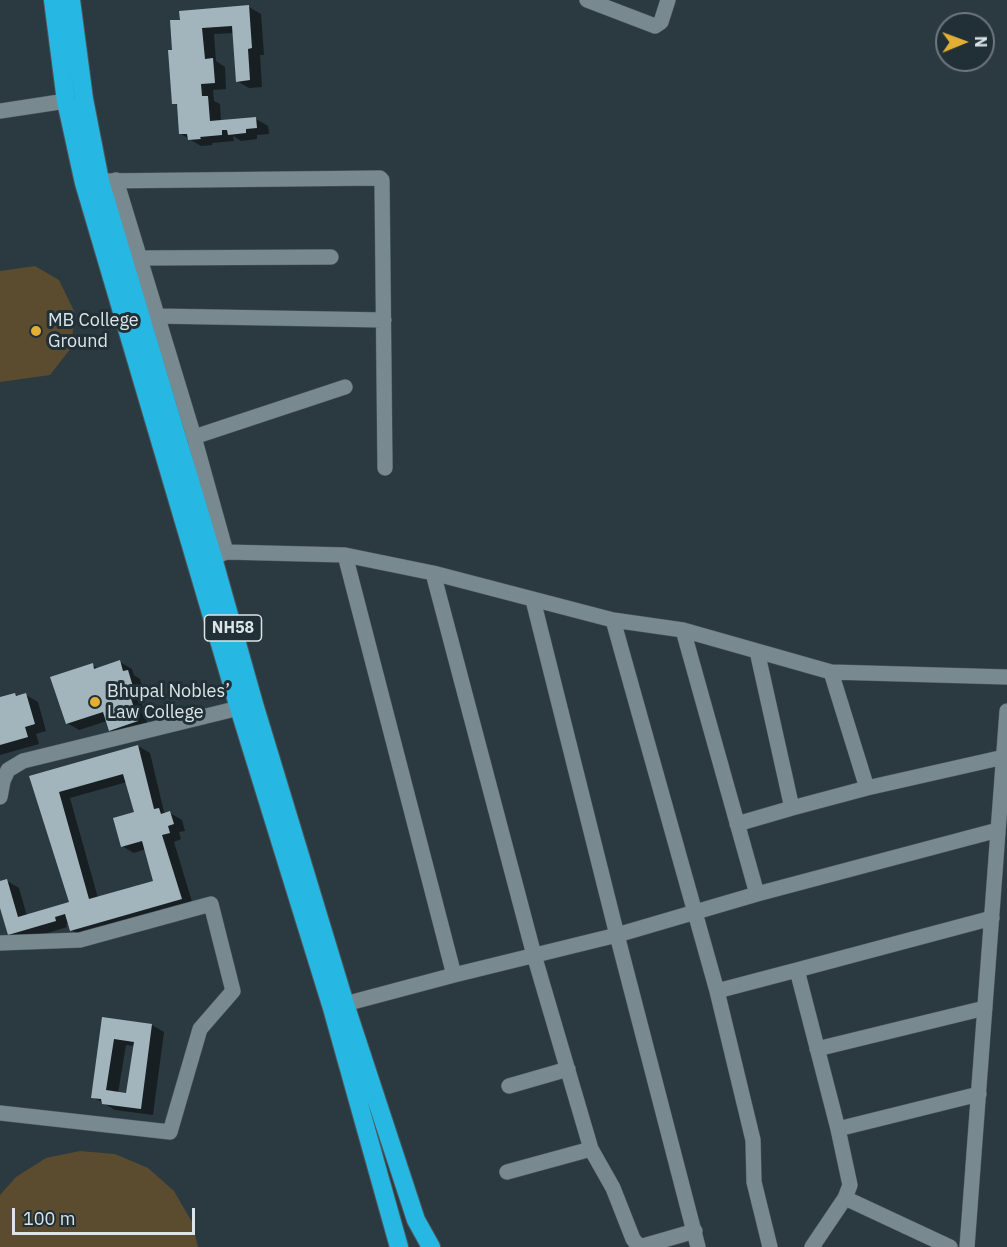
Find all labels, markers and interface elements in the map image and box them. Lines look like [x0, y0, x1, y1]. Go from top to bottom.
north arrow [935, 12, 995, 72]
text: N [971, 36, 991, 48]
place label: MB College Ground [48, 310, 139, 352]
marker: MB College Ground [29, 324, 43, 338]
road number: NH58 [204, 615, 262, 641]
place label: Bhupal Nobles’ Law College [107, 681, 230, 724]
marker: Bhupal Nobles’ Law College [88, 695, 102, 709]
scale bar [15, 1196, 198, 1234]
text: 100 m [23, 1207, 75, 1230]

